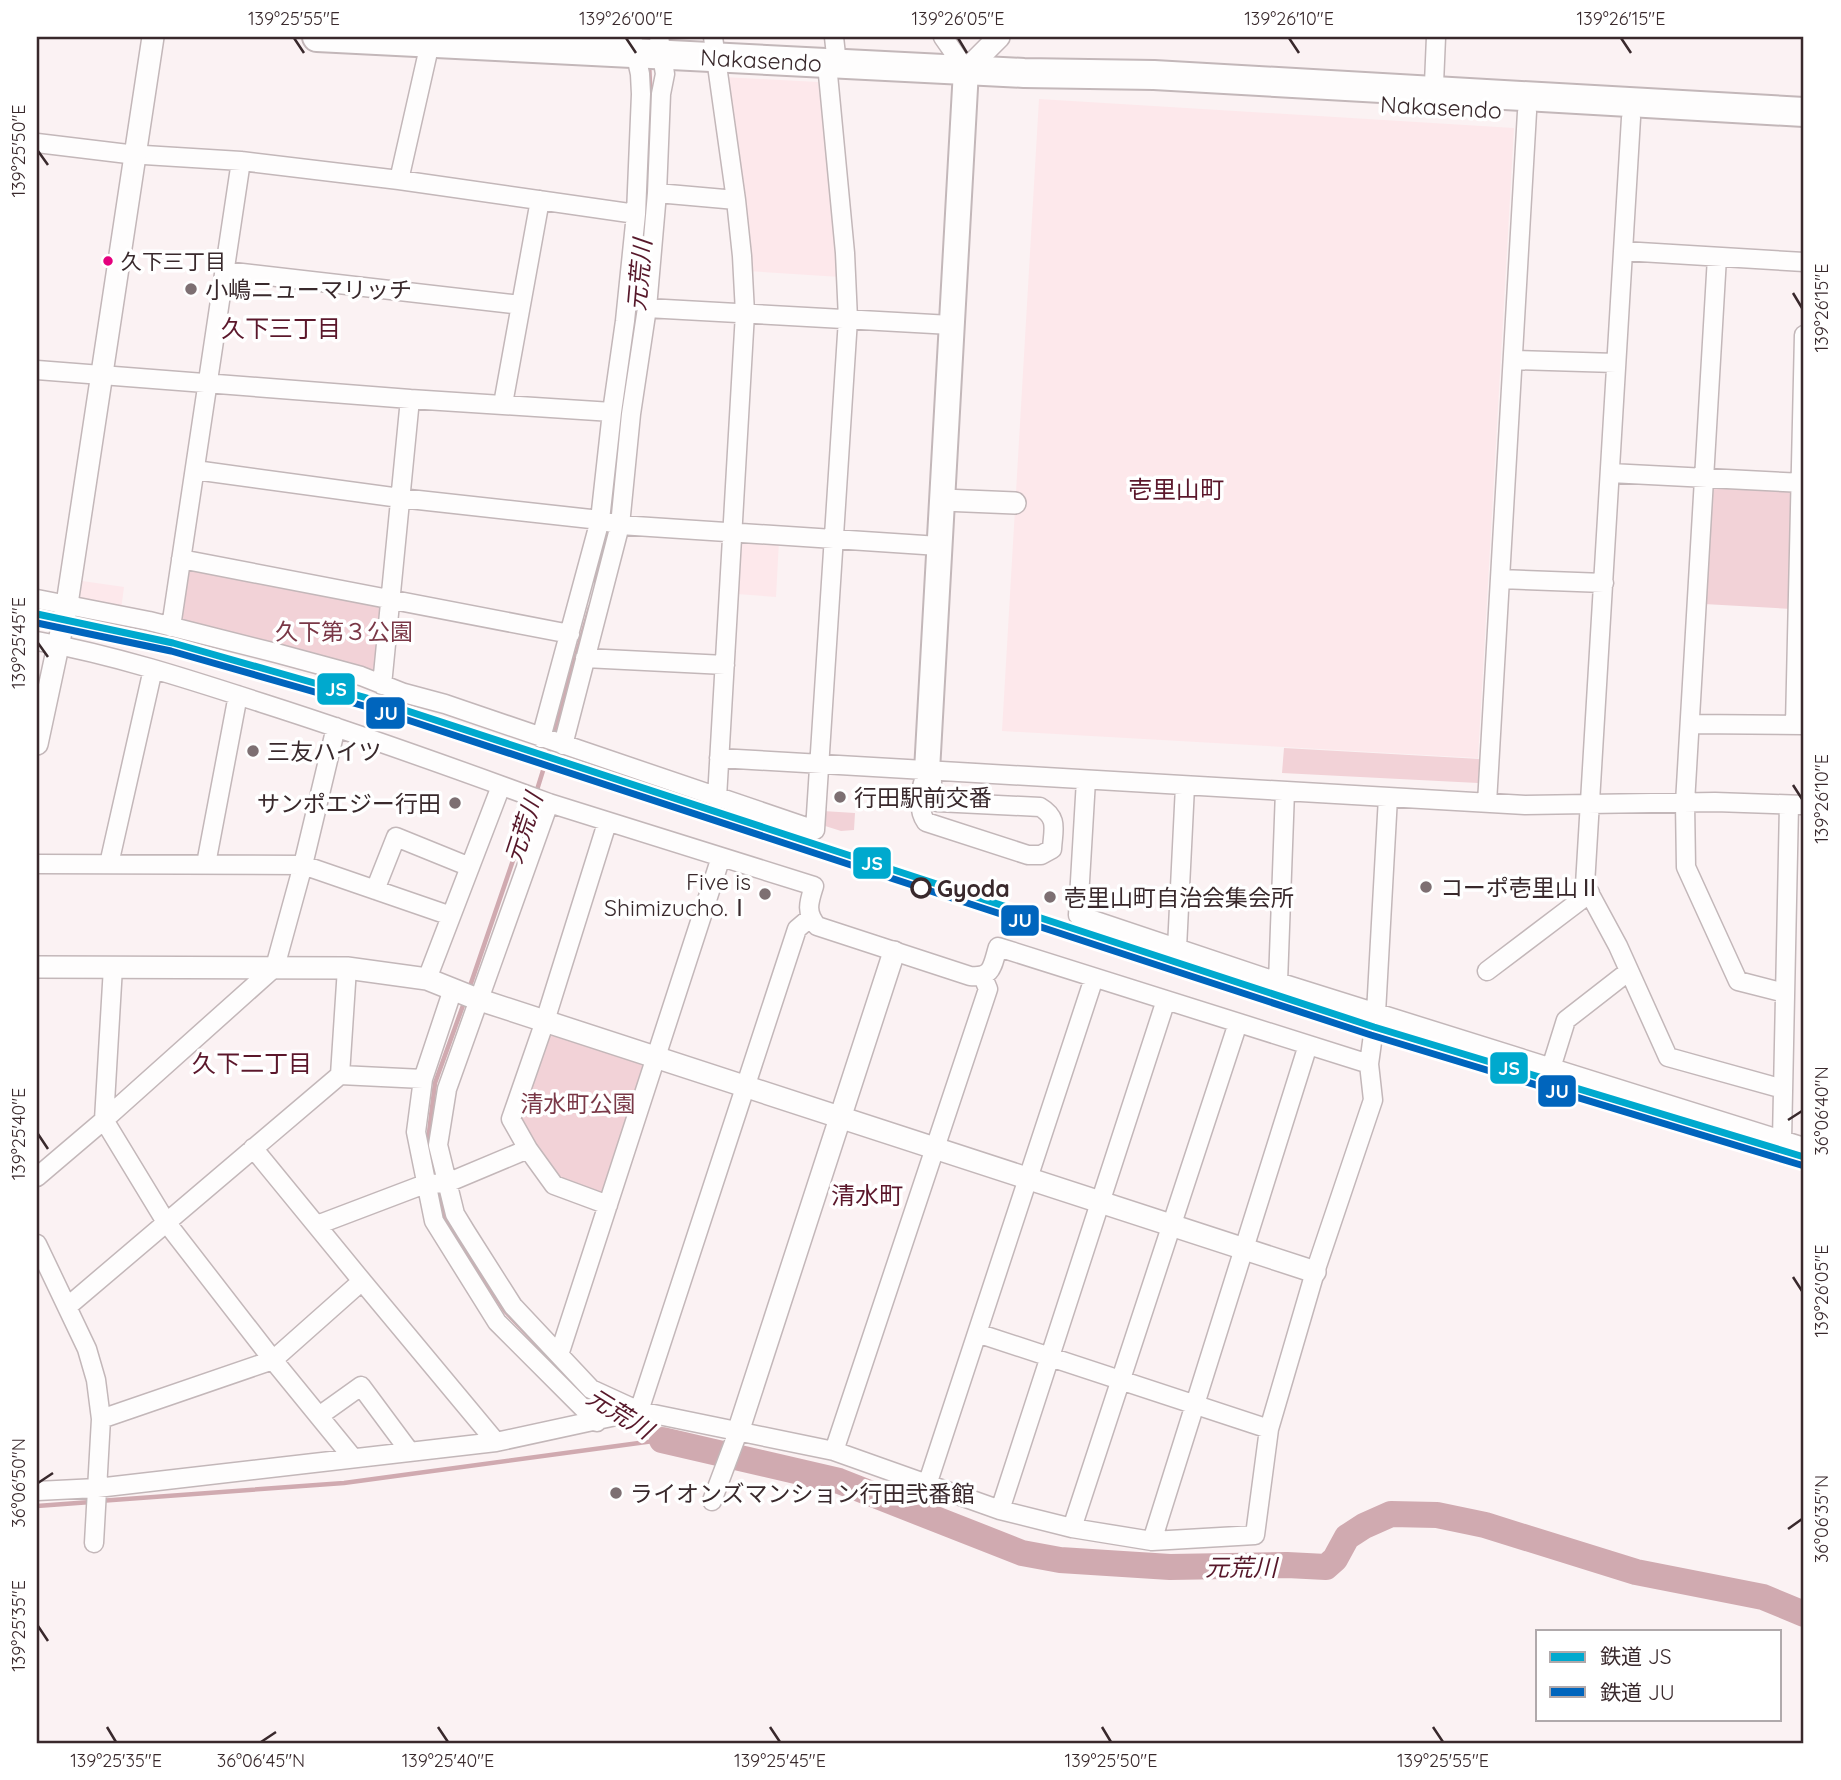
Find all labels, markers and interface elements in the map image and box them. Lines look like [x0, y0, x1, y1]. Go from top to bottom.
text: 139°25'55"E [248, 7, 340, 30]
text: 139°26'00"E [579, 7, 673, 30]
text: 139°26'05"E [912, 7, 1004, 30]
text: 139°26'10"E [1244, 7, 1334, 30]
text: 139°26'15"E [1577, 7, 1665, 30]
street label: Nakasendo [699, 42, 823, 78]
street label: Nakasendo [1379, 89, 1503, 125]
text: 139°25'50"E [7, 104, 30, 198]
water label: 元荒川 [621, 235, 657, 312]
place label: 久下三丁目 [121, 248, 226, 274]
marker: 久下三丁目 [101, 254, 115, 268]
text: 139°26'15"E [1810, 264, 1833, 352]
place label: 小嶋ニューマリッチ [205, 275, 412, 304]
marker: 小嶋ニューマリッチ [183, 281, 199, 297]
district label: 久下三丁目 [221, 313, 341, 343]
district label: 壱里山町 [1128, 474, 1224, 504]
text: 139°25'45"E [7, 597, 30, 689]
park label: 久下第３公園 [275, 617, 413, 646]
line badge: JS [316, 672, 356, 706]
text: JS [325, 677, 347, 701]
line badge: JU [365, 696, 406, 730]
text: JU [374, 701, 398, 725]
place label: 三友ハイツ [267, 737, 382, 766]
marker: 三友ハイツ [245, 743, 261, 759]
text: 139°26'10"E [1810, 754, 1833, 844]
place label: 行田駅前交番 [854, 783, 992, 812]
water label: 元荒川 [498, 786, 549, 867]
place label: サンポエジー行田 [257, 789, 441, 818]
marker: 行田駅前交番 [832, 789, 848, 805]
marker: サンポエジー行田 [447, 795, 463, 811]
line badge: JS [852, 846, 892, 880]
text: JS [861, 851, 883, 875]
place label: Five is Shimizucho.Ⅰ [604, 867, 751, 922]
place label: コーポ壱里山Ⅱ [1440, 873, 1601, 902]
place label: Gyoda [937, 874, 1010, 903]
marker: Gyoda [911, 878, 931, 898]
marker: コーポ壱里山Ⅱ [1418, 879, 1434, 895]
place label: 壱里山町自治会集会所 [1064, 883, 1294, 912]
marker: Five is Shimizucho.Ⅰ [757, 886, 773, 902]
marker: 壱里山町自治会集会所 [1042, 889, 1058, 905]
line badge: JU [1000, 904, 1040, 937]
text: JU [1008, 908, 1032, 932]
district label: 久下二丁目 [192, 1048, 312, 1078]
line badge: JS [1489, 1051, 1529, 1085]
text: JS [1498, 1056, 1520, 1080]
text: 36°06'40"N [1810, 1066, 1833, 1156]
line badge: JU [1537, 1074, 1577, 1108]
text: JU [1545, 1079, 1569, 1103]
text: 139°25'40"E [7, 1088, 30, 1180]
park label: 清水町公園 [521, 1089, 636, 1118]
district label: 清水町 [831, 1180, 903, 1210]
text: 139°26'05"E [1810, 1245, 1833, 1337]
water label: 元荒川 [582, 1381, 661, 1446]
text: 36°06'50"N [7, 1438, 30, 1528]
text: 36°06'35"N [1810, 1475, 1833, 1563]
place label: ライオンズマンション行田弐番館 [630, 1479, 975, 1508]
marker: ライオンズマンション行田弐番館 [608, 1485, 624, 1501]
water label: 元荒川 [1205, 1552, 1280, 1582]
text: 139°25'35"E [7, 1580, 30, 1672]
legend [1536, 1630, 1782, 1720]
text: 鉄道 JS [1600, 1643, 1672, 1669]
text: 鉄道 JU [1600, 1679, 1675, 1705]
text: 139°25'35"E [70, 1749, 162, 1772]
text: 36°06'45"N [217, 1749, 305, 1772]
text: 139°25'40"E [402, 1749, 494, 1772]
text: 139°25'45"E [734, 1749, 826, 1772]
text: 139°25'50"E [1064, 1749, 1158, 1772]
text: 139°25'55"E [1397, 1749, 1489, 1772]

